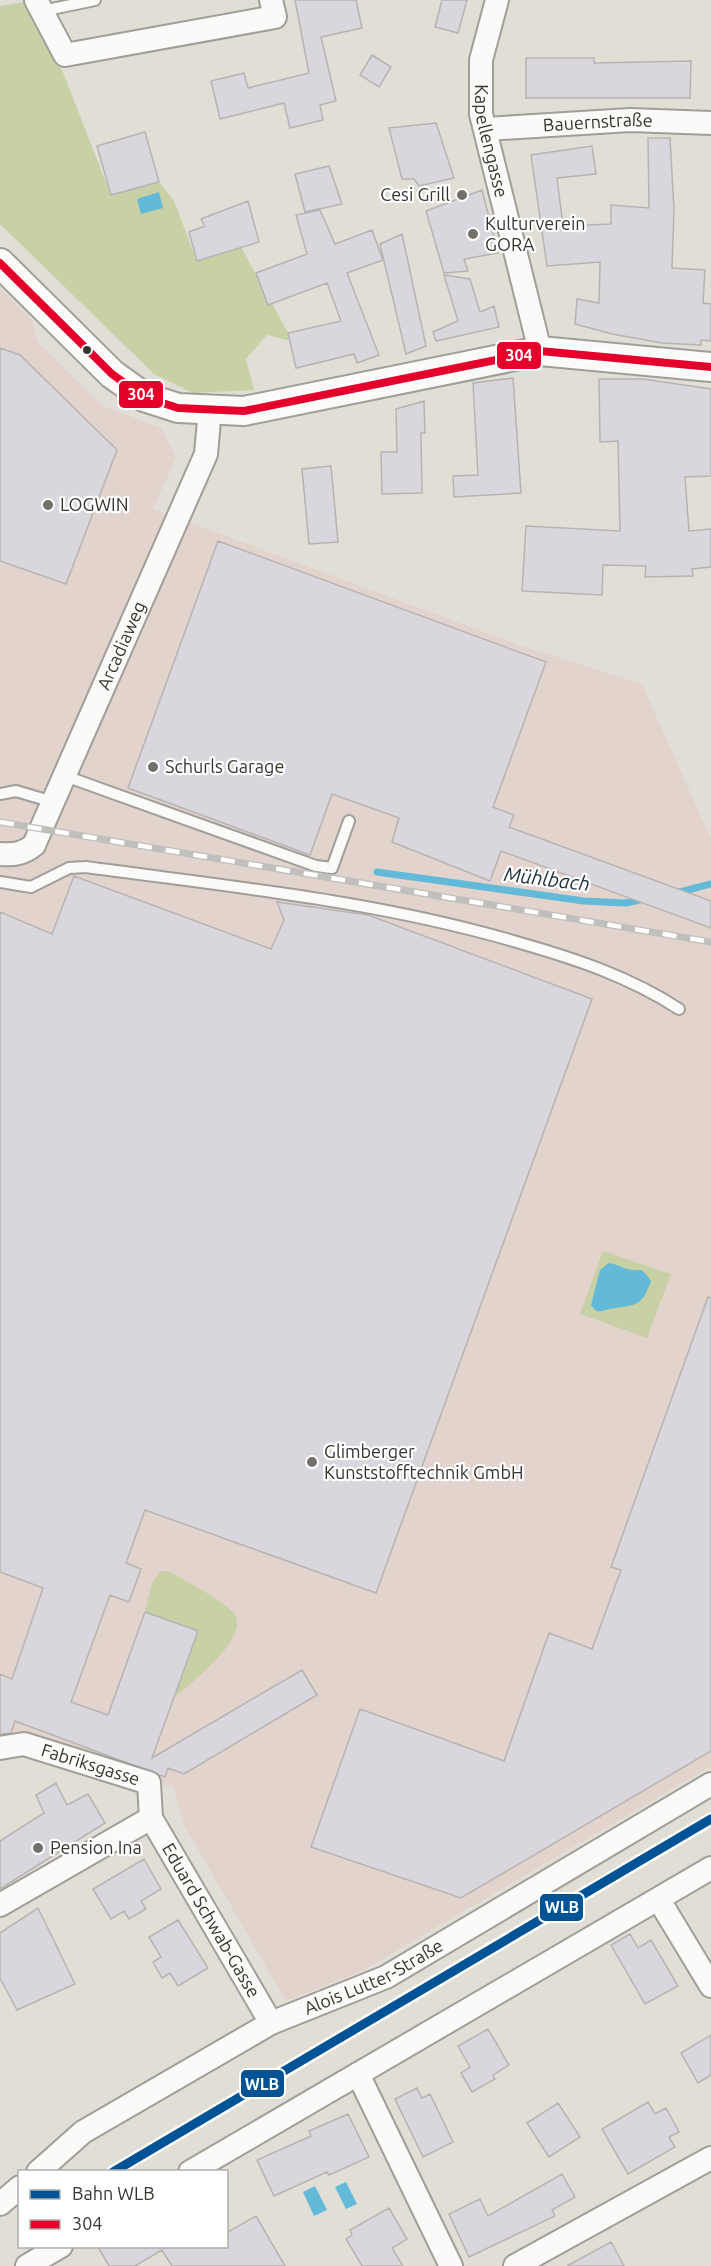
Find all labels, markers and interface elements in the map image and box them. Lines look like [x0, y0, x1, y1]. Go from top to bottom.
street label: Kapellengasse [472, 84, 512, 199]
street label: Bauernstraße [542, 109, 653, 134]
place label: Cesi Grill [380, 184, 450, 204]
marker: Cesi Grill [455, 188, 469, 202]
place label: Kulturverein GORA [485, 213, 586, 254]
marker: Kulturverein GORA [466, 227, 480, 241]
line badge: 304 [496, 341, 542, 370]
unlabelled marker [81, 344, 93, 356]
text: 304 [505, 346, 533, 364]
line badge: 304 [118, 380, 164, 409]
text: 304 [127, 385, 155, 403]
place label: LOGWIN [60, 494, 129, 514]
marker: LOGWIN [41, 498, 55, 512]
street label: Arcadiaweg [93, 598, 149, 693]
place label: Schurls Garage [165, 756, 284, 776]
marker: Schurls Garage [146, 760, 160, 774]
water label: Mühlbach [503, 862, 591, 895]
place label: Glimberger Kunststofftechnik GmbH [324, 1441, 523, 1482]
marker: Glimberger Kunststofftechnik GmbH [305, 1455, 319, 1469]
street label: Fabriksgasse [39, 1739, 142, 1789]
place label: Pension Ina [50, 1837, 142, 1857]
street label: Eduard Schwab-Gasse [159, 1839, 265, 2001]
marker: Pension Ina [31, 1841, 45, 1855]
line badge: WLB [539, 1893, 584, 1922]
text: WLB [545, 1898, 579, 1916]
street label: Alois Lutter-Straße [301, 1935, 446, 2018]
line badge: WLB [240, 2069, 285, 2098]
text: WLB [245, 2075, 279, 2093]
legend [18, 2170, 228, 2248]
text: Bahn WLB [72, 2183, 155, 2203]
text: 304 [72, 2213, 102, 2233]

